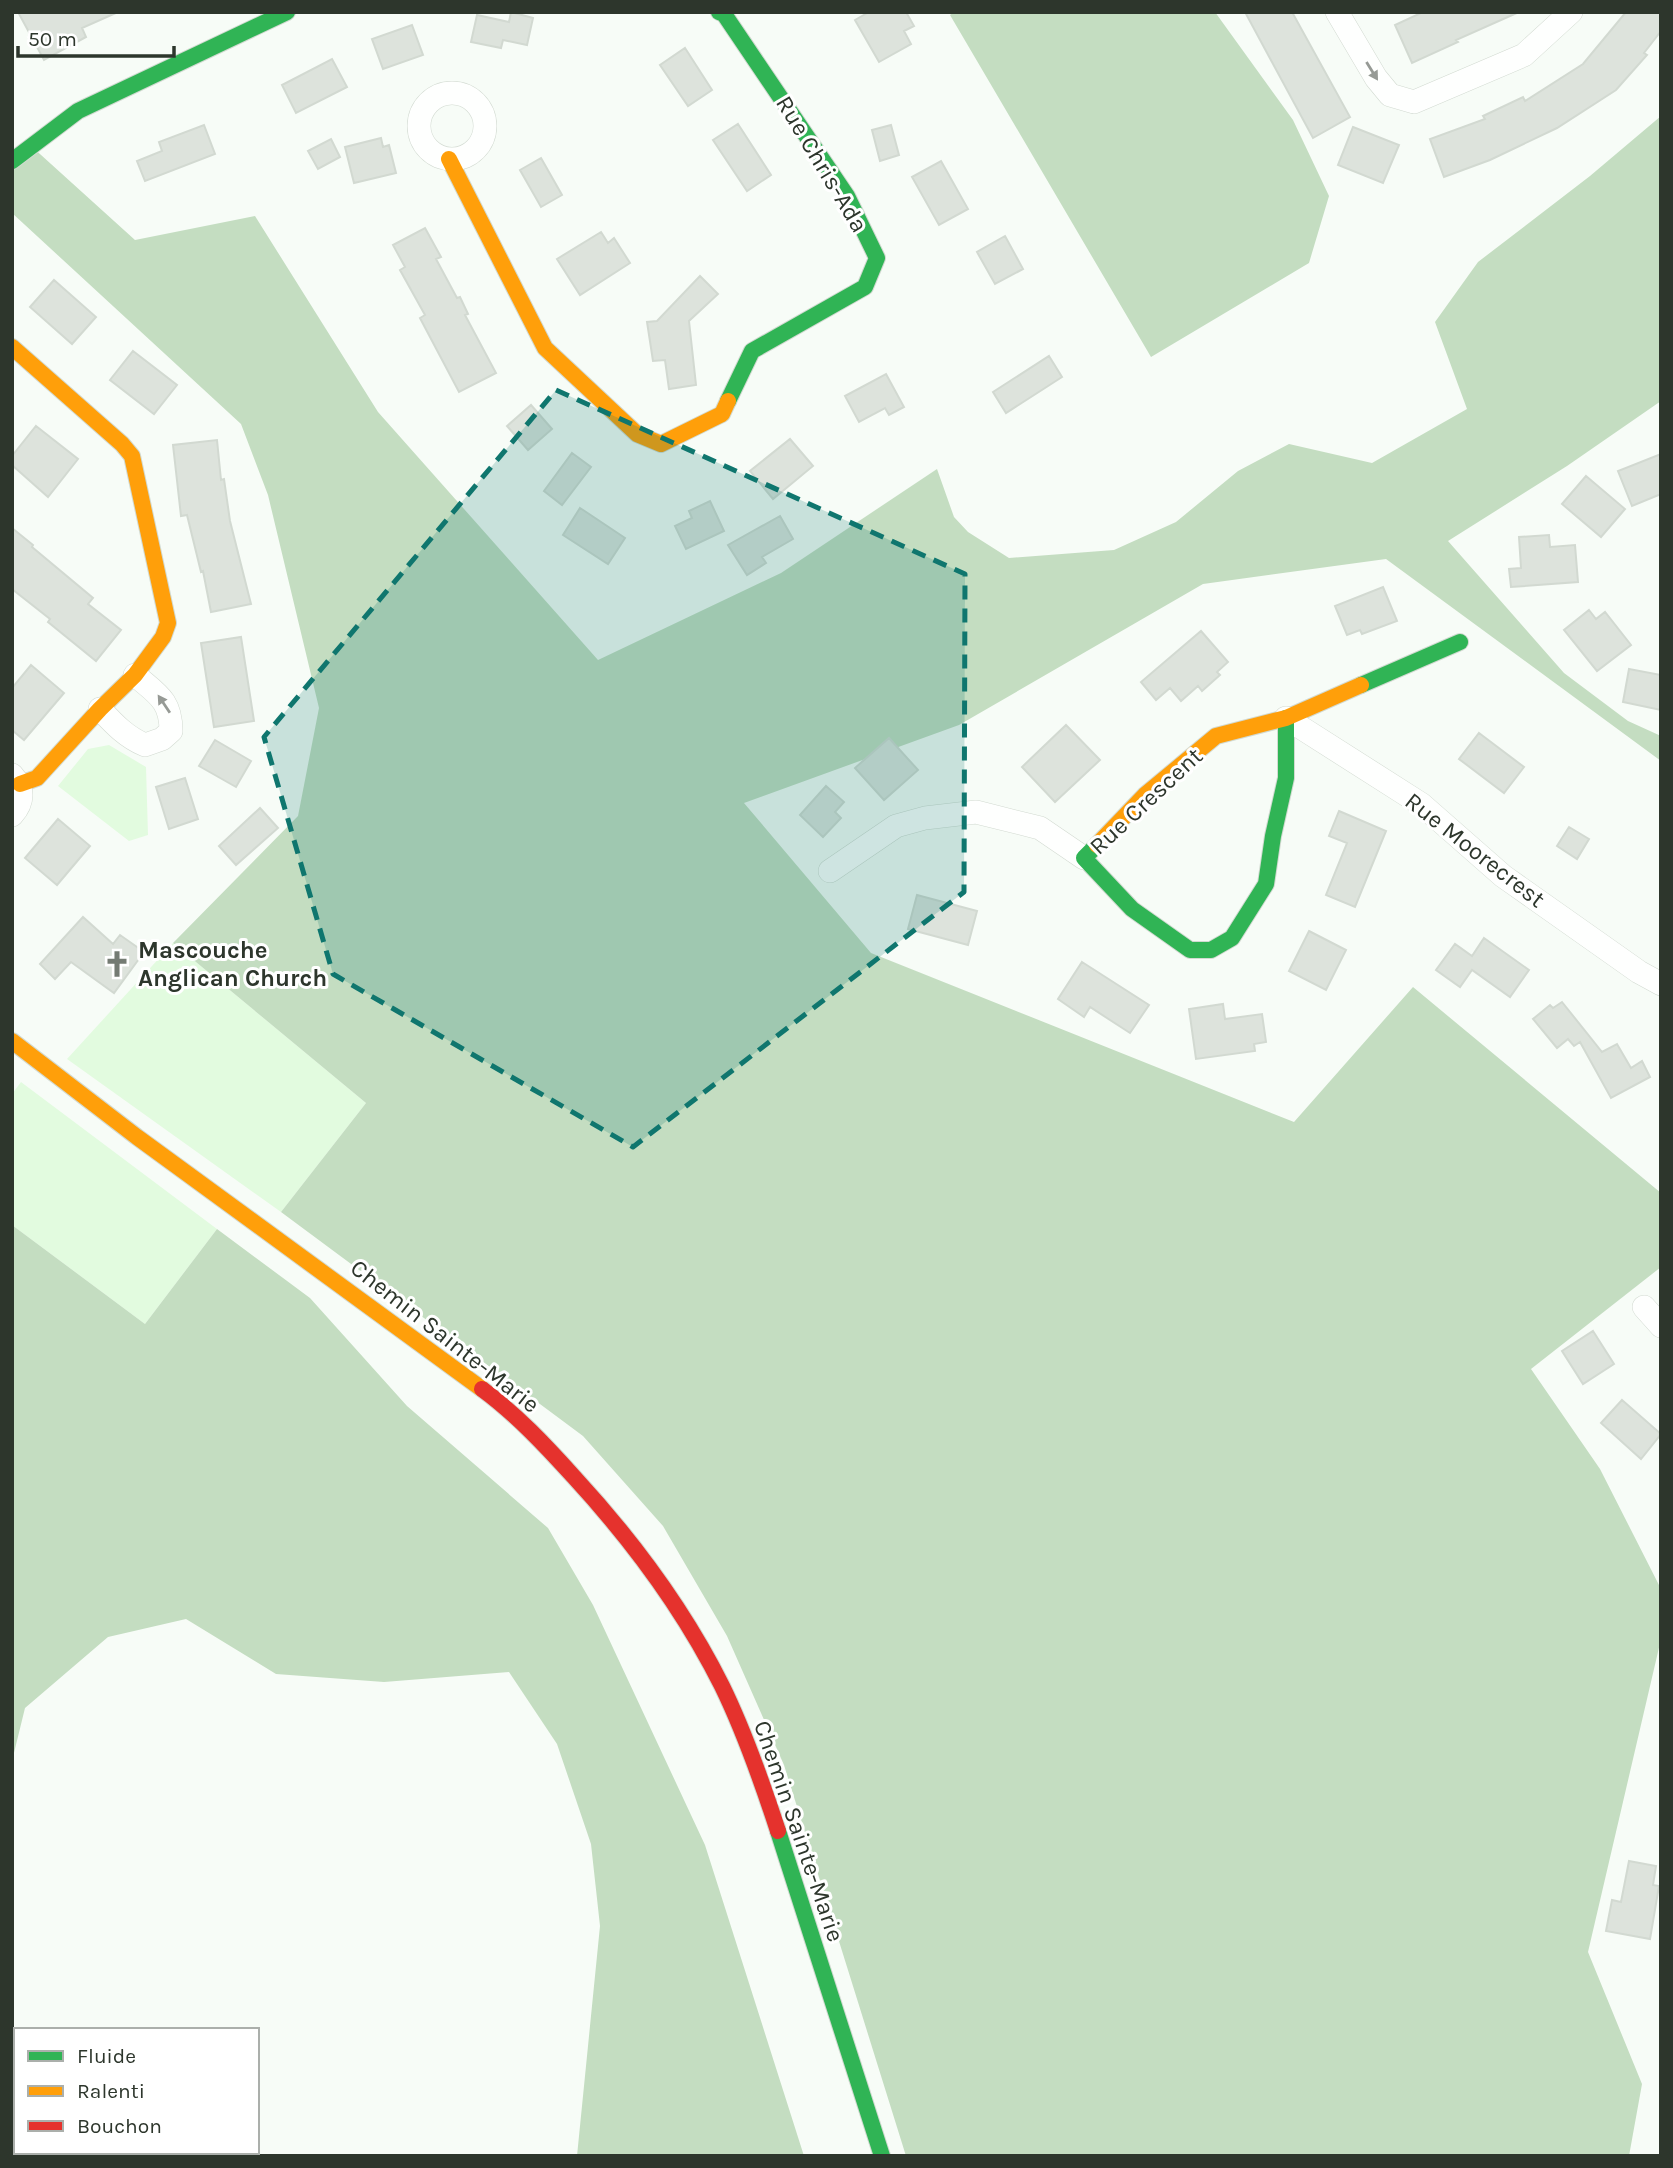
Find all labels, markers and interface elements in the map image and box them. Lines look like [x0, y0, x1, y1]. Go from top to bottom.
scale bar [18, 14, 173, 58]
text: 50 m [28, 27, 77, 51]
one-way arrow [1366, 61, 1379, 80]
street label: Rue Chris-Ada [770, 91, 874, 237]
one-way arrow [157, 695, 171, 713]
street label: Rue Crescent [1084, 742, 1208, 860]
street label: Rue Moorecrest [1399, 787, 1551, 913]
place label: Mascouche Anglican Church [138, 936, 327, 992]
church icon: Mascouche Anglican Church [102, 949, 132, 979]
street label: Chemin Sainte-Marie [345, 1254, 545, 1418]
street label: Chemin Sainte-Marie [748, 1717, 850, 1945]
legend [14, 2028, 259, 2154]
text: Fluide [77, 2044, 136, 2068]
text: Ralenti [77, 2079, 145, 2103]
text: Bouchon [77, 2114, 162, 2138]

